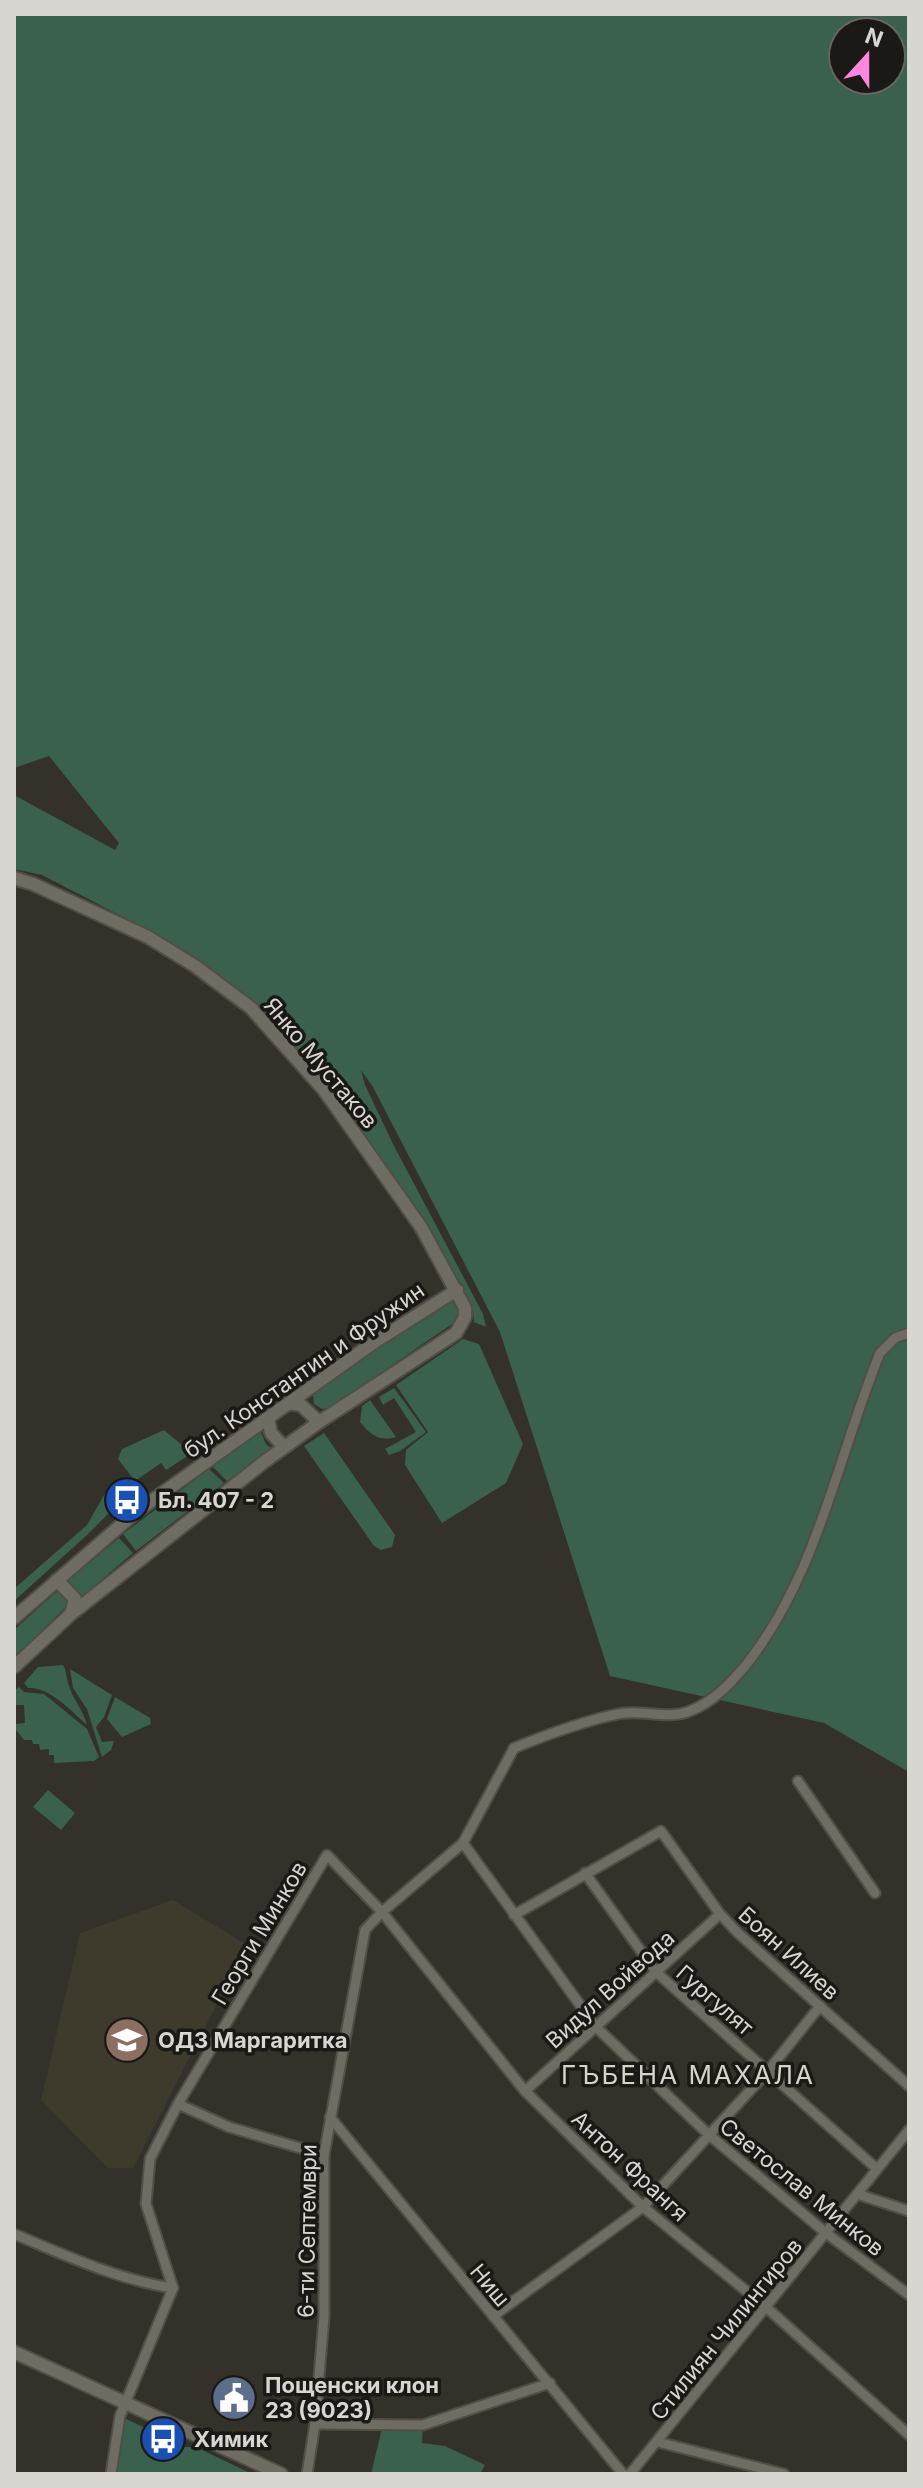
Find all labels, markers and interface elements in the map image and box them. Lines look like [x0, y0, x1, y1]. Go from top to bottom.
north arrow [827, 16, 907, 96]
text: N [862, 22, 887, 52]
street label: Янко Мустаков [259, 993, 383, 1133]
street label: бул. Константин и Фружин [179, 1277, 429, 1463]
bus stop icon: Бл. 407 - 2 [103, 1476, 151, 1524]
place label: Бл. 407 - 2 [158, 1487, 274, 1513]
street label: Георги Минков [206, 1857, 312, 2009]
street label: Боян Илиев [733, 1901, 845, 2005]
street label: Видул Войвода [540, 1925, 680, 2053]
street label: Гургулят [671, 1959, 759, 2041]
school or university icon: ОДЗ Маргаритка [103, 2016, 151, 2064]
place label: ОДЗ Маргаритка [158, 2027, 348, 2053]
district label: ГЪБЕНА МАХАЛА [561, 2059, 815, 2090]
street label: Антон Франгя [566, 2106, 694, 2226]
street label: Светослав Минков [715, 2113, 889, 2261]
street label: 6-ти Септември [292, 2144, 322, 2318]
street label: Стилиян Чилингиров [645, 2233, 807, 2425]
street label: Ниш [465, 2258, 515, 2312]
place label: Пощенски клон 23 (9023) [265, 2372, 439, 2423]
public building icon: Пощенски клон 23 (9023) [210, 2374, 258, 2422]
bus stop icon: Химик [139, 2415, 187, 2463]
place label: Химик [194, 2426, 268, 2452]

